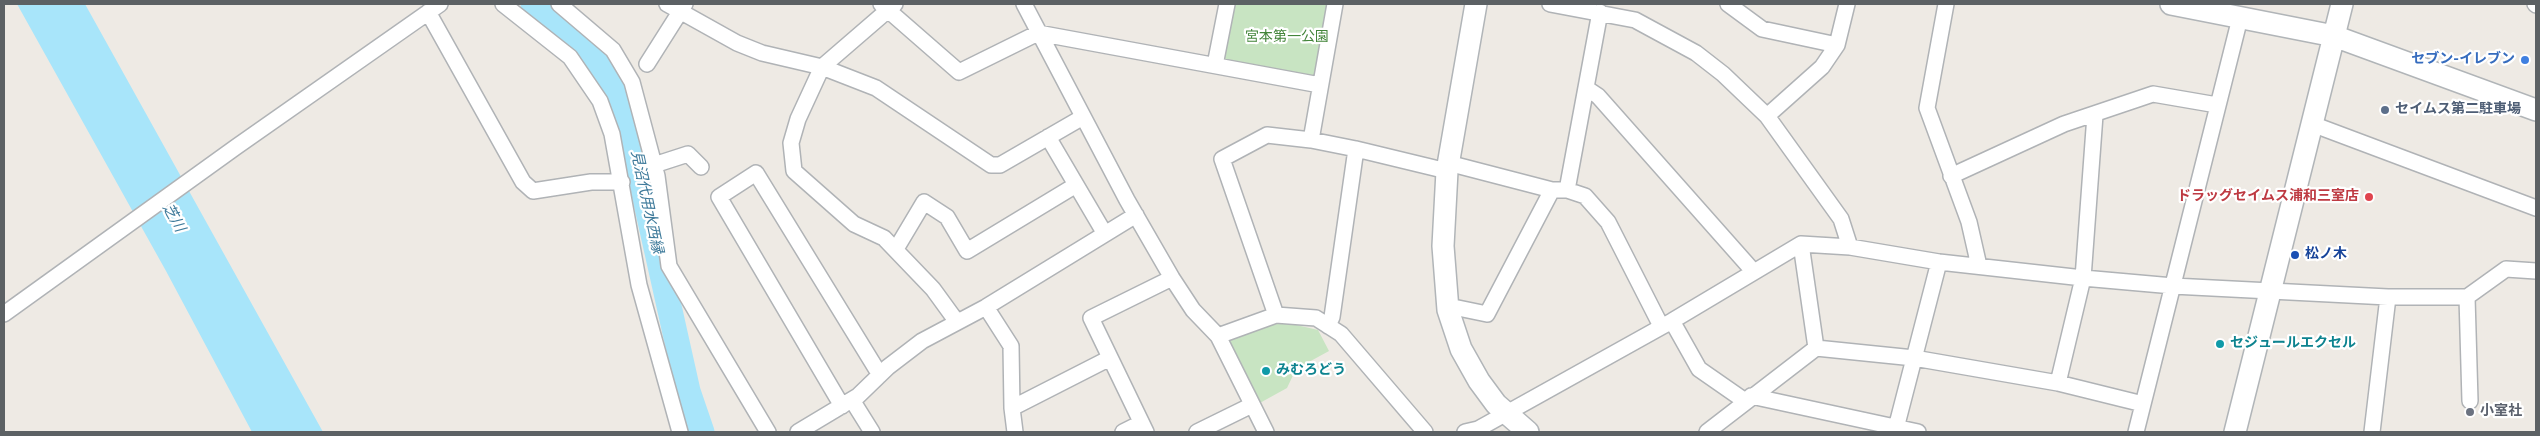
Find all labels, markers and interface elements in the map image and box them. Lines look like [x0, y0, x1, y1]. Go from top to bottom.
park label: 宮本第一公園 [1245, 30, 1329, 46]
place label: セブン-イレブン [2411, 52, 2515, 68]
marker: セブン-イレブン [2519, 54, 2531, 66]
place label: セイムス第二駐車場 [2395, 102, 2521, 118]
marker: セイムス第二駐車場 [2379, 104, 2391, 116]
water label: 見沼代用水西縁 [626, 149, 666, 255]
place label: ドラッグセイムス浦和三室店 [2177, 189, 2359, 205]
marker: ドラッグセイムス浦和三室店 [2363, 191, 2375, 203]
water label: 芝川 [158, 201, 188, 235]
place label: 松ノ木 [2305, 247, 2347, 263]
marker: 松ノ木 [2289, 249, 2301, 261]
place label: セジュールエクセル [2230, 336, 2356, 352]
marker: セジュールエクセル [2214, 338, 2226, 350]
place label: みむろどう [1276, 363, 1346, 379]
marker: みむろどう [1260, 365, 1272, 377]
place label: 小室社 [2480, 404, 2522, 420]
marker: 小室社 [2464, 406, 2476, 418]

